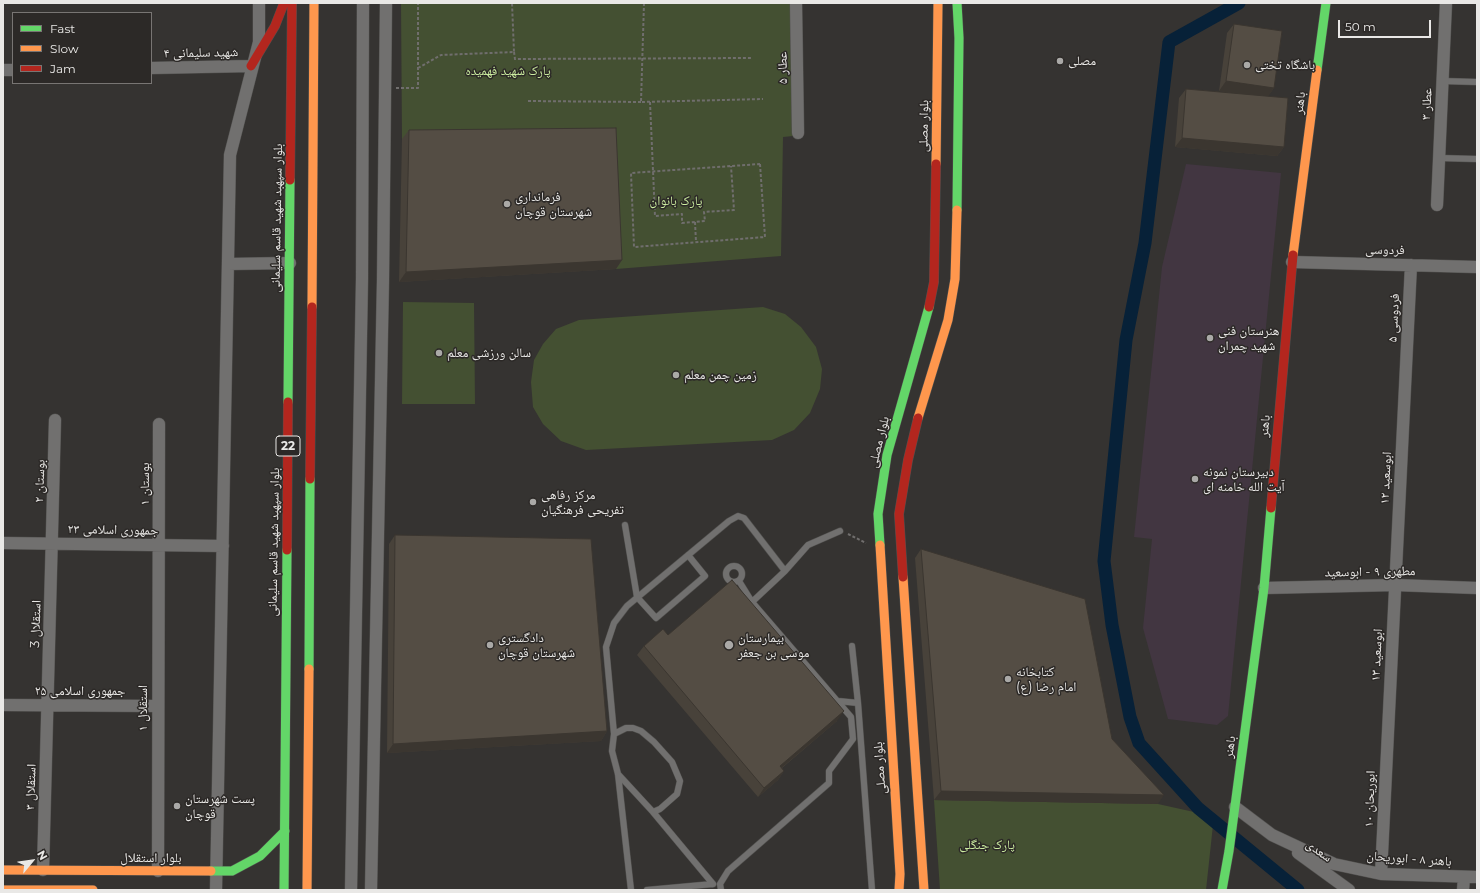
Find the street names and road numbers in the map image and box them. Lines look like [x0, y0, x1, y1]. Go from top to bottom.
street label: شهید سلیمانی ۴ [164, 45, 238, 61]
street label: عطار ۵ [775, 52, 791, 84]
street label: عطار ۳ [1418, 87, 1436, 121]
street label: باهنر [1291, 91, 1309, 115]
street label: بلوار مصلی [916, 100, 932, 152]
street label: بلوار سپهبد شهید قاسم سلیمانی [268, 143, 286, 293]
street label: فردوسی [1365, 242, 1405, 258]
street label: فردوسی ۵ [1385, 293, 1403, 343]
street label: باهنر [1256, 414, 1274, 438]
street label: بلوار مصلی [865, 415, 893, 469]
road number: 22 [276, 436, 300, 456]
street label: ابوسعید ۱۲ [1377, 451, 1395, 505]
street label: بوستان ۲ [31, 459, 49, 503]
street label: بوستان ۱ [137, 462, 153, 506]
street label: بلوار سپهبد شهید قاسم سلیمانی [265, 467, 283, 617]
street label: جمهوری اسلامی ۲۳ [68, 521, 158, 539]
street label: مطهری ۹ - ابوسعید [1324, 563, 1416, 581]
street label: استقلال 3 [27, 600, 45, 648]
street label: ابوسعید ۱۳ [1368, 628, 1386, 682]
street label: جمهوری اسلامی ۲۵ [35, 683, 125, 699]
street label: استقلال ۱ [135, 685, 151, 731]
street label: باهنر [1221, 735, 1239, 759]
street label: بلوار مصلی [870, 741, 890, 795]
street label: استقلال ۳ [22, 764, 40, 810]
street label: ابوریحان ۱۰ [1361, 770, 1379, 828]
street label: سعدی [1303, 836, 1335, 866]
street label: باهنر ۸ - ابوریحان [1366, 848, 1452, 870]
street label: بلوار استقلال [120, 850, 182, 866]

